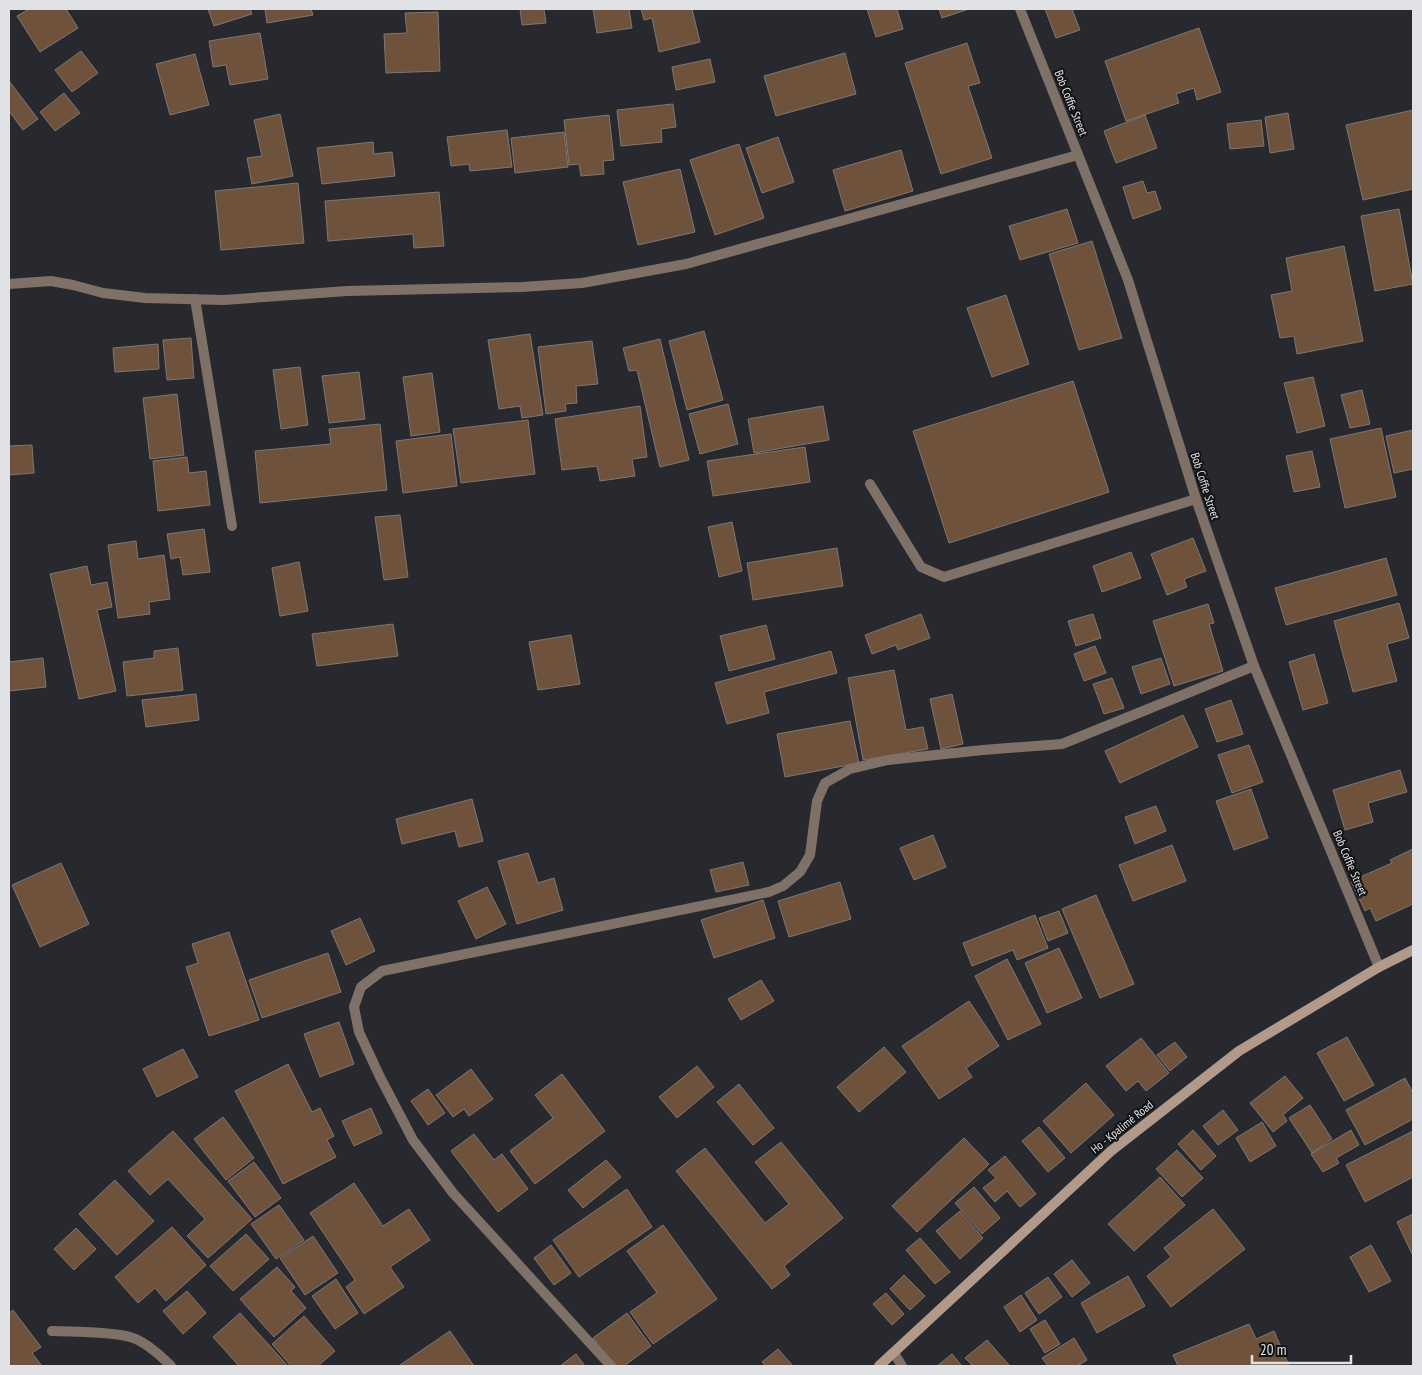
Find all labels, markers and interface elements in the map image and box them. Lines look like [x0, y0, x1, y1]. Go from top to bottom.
street label: Bob Coffie Street [1051, 68, 1092, 138]
street label: Bob Coffie Street [1188, 450, 1224, 522]
street label: Bob Coffie Street [1330, 828, 1371, 898]
street label: Ho - Kpalimé Road [1087, 1097, 1156, 1156]
scale bar [1252, 1332, 1351, 1364]
text: 20 m [1260, 1340, 1286, 1359]

